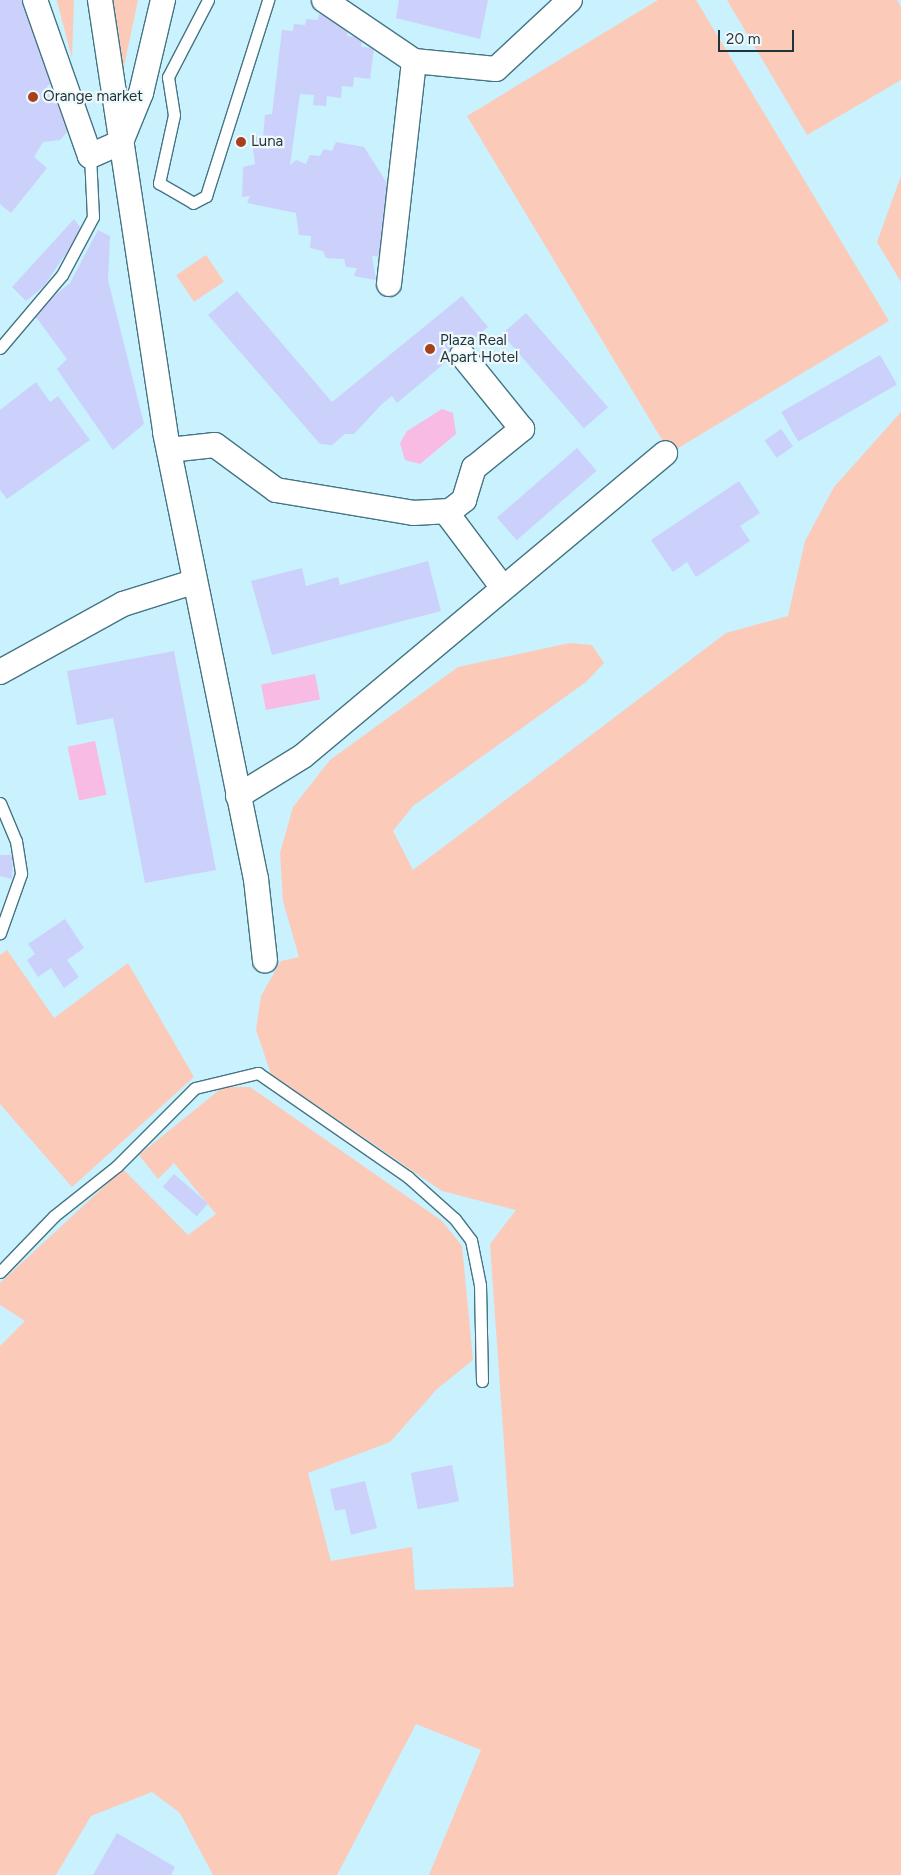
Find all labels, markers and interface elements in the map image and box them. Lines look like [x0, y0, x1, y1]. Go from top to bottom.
scale bar [721, 20, 797, 52]
text: 20 m [726, 30, 760, 48]
place label: Orange market [43, 88, 143, 106]
marker: Orange market [27, 91, 39, 103]
place label: Luna [251, 133, 283, 151]
marker: Luna [235, 136, 247, 148]
place label: Plaza Real Apart Hotel [440, 331, 518, 366]
marker: Plaza Real Apart Hotel [424, 343, 436, 355]

